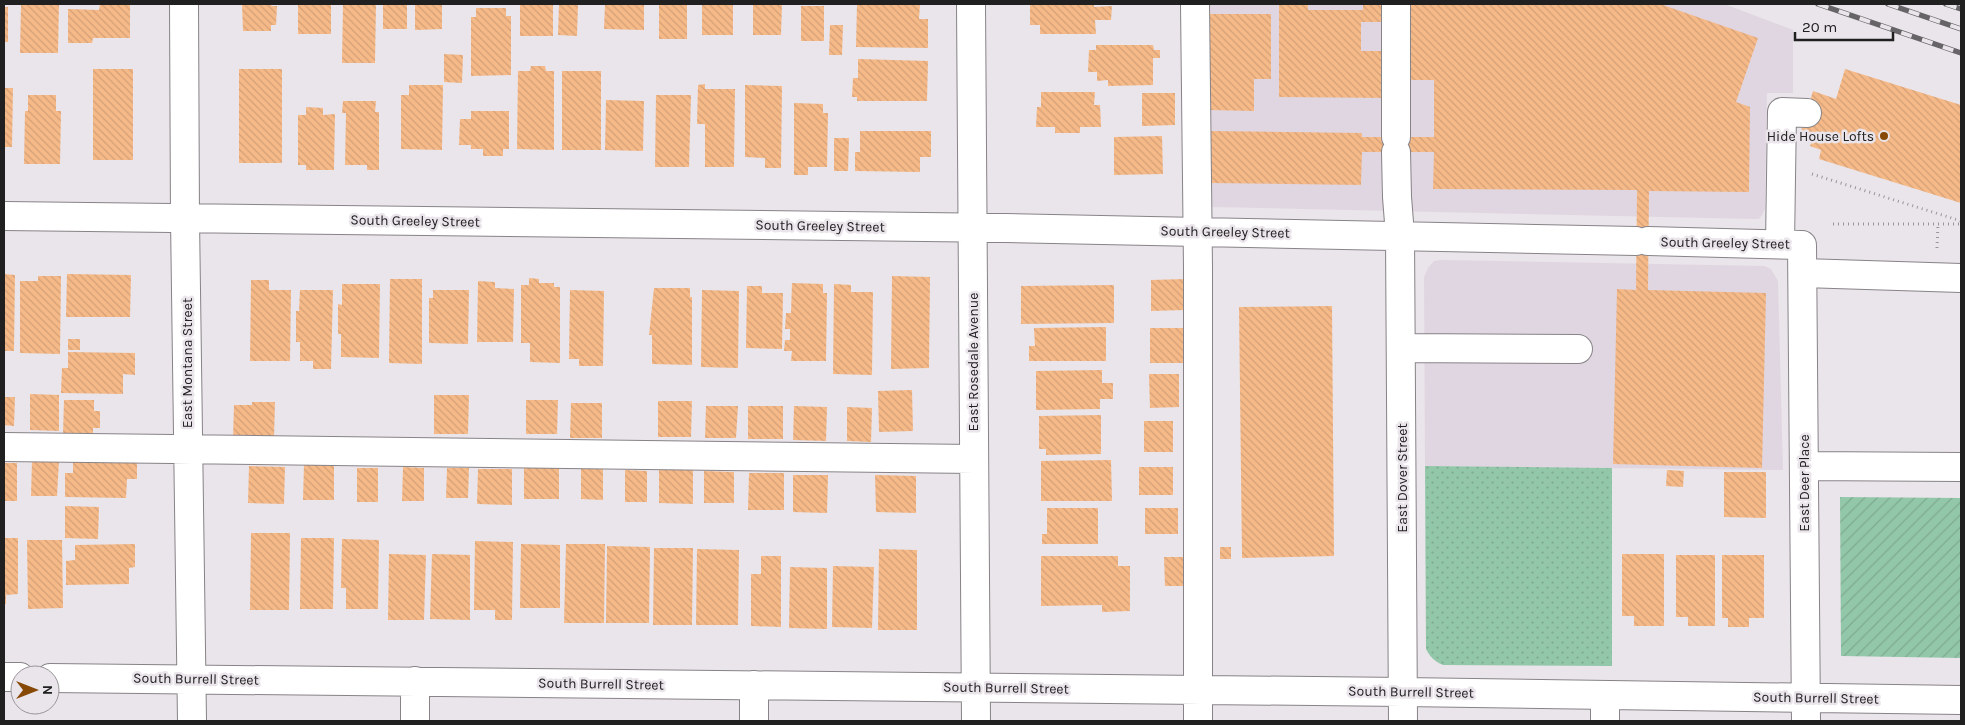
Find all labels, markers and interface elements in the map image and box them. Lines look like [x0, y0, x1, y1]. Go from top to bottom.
scale bar [1795, 10, 1892, 42]
text: 20 m [1802, 18, 1837, 36]
place label: Hide House Lofts [1767, 128, 1874, 145]
marker: Hide House Lofts [1878, 130, 1890, 142]
street label: South Greeley Street [350, 211, 480, 231]
street label: South Greeley Street [755, 216, 885, 236]
street label: South Greeley Street [1160, 222, 1290, 242]
street label: South Greeley Street [1660, 233, 1790, 253]
street label: East Rosedale Avenue [965, 293, 982, 431]
street label: East Montana Street [179, 298, 196, 428]
street label: East Dover Street [1394, 423, 1411, 533]
street label: East Deer Place [1796, 434, 1813, 532]
north arrow [10, 665, 60, 715]
street label: South Burrell Street [133, 669, 259, 689]
street label: South Burrell Street [538, 674, 664, 694]
street label: South Burrell Street [943, 678, 1069, 698]
street label: South Burrell Street [1348, 682, 1474, 702]
text: N [39, 685, 56, 695]
street label: South Burrell Street [1753, 688, 1879, 708]

